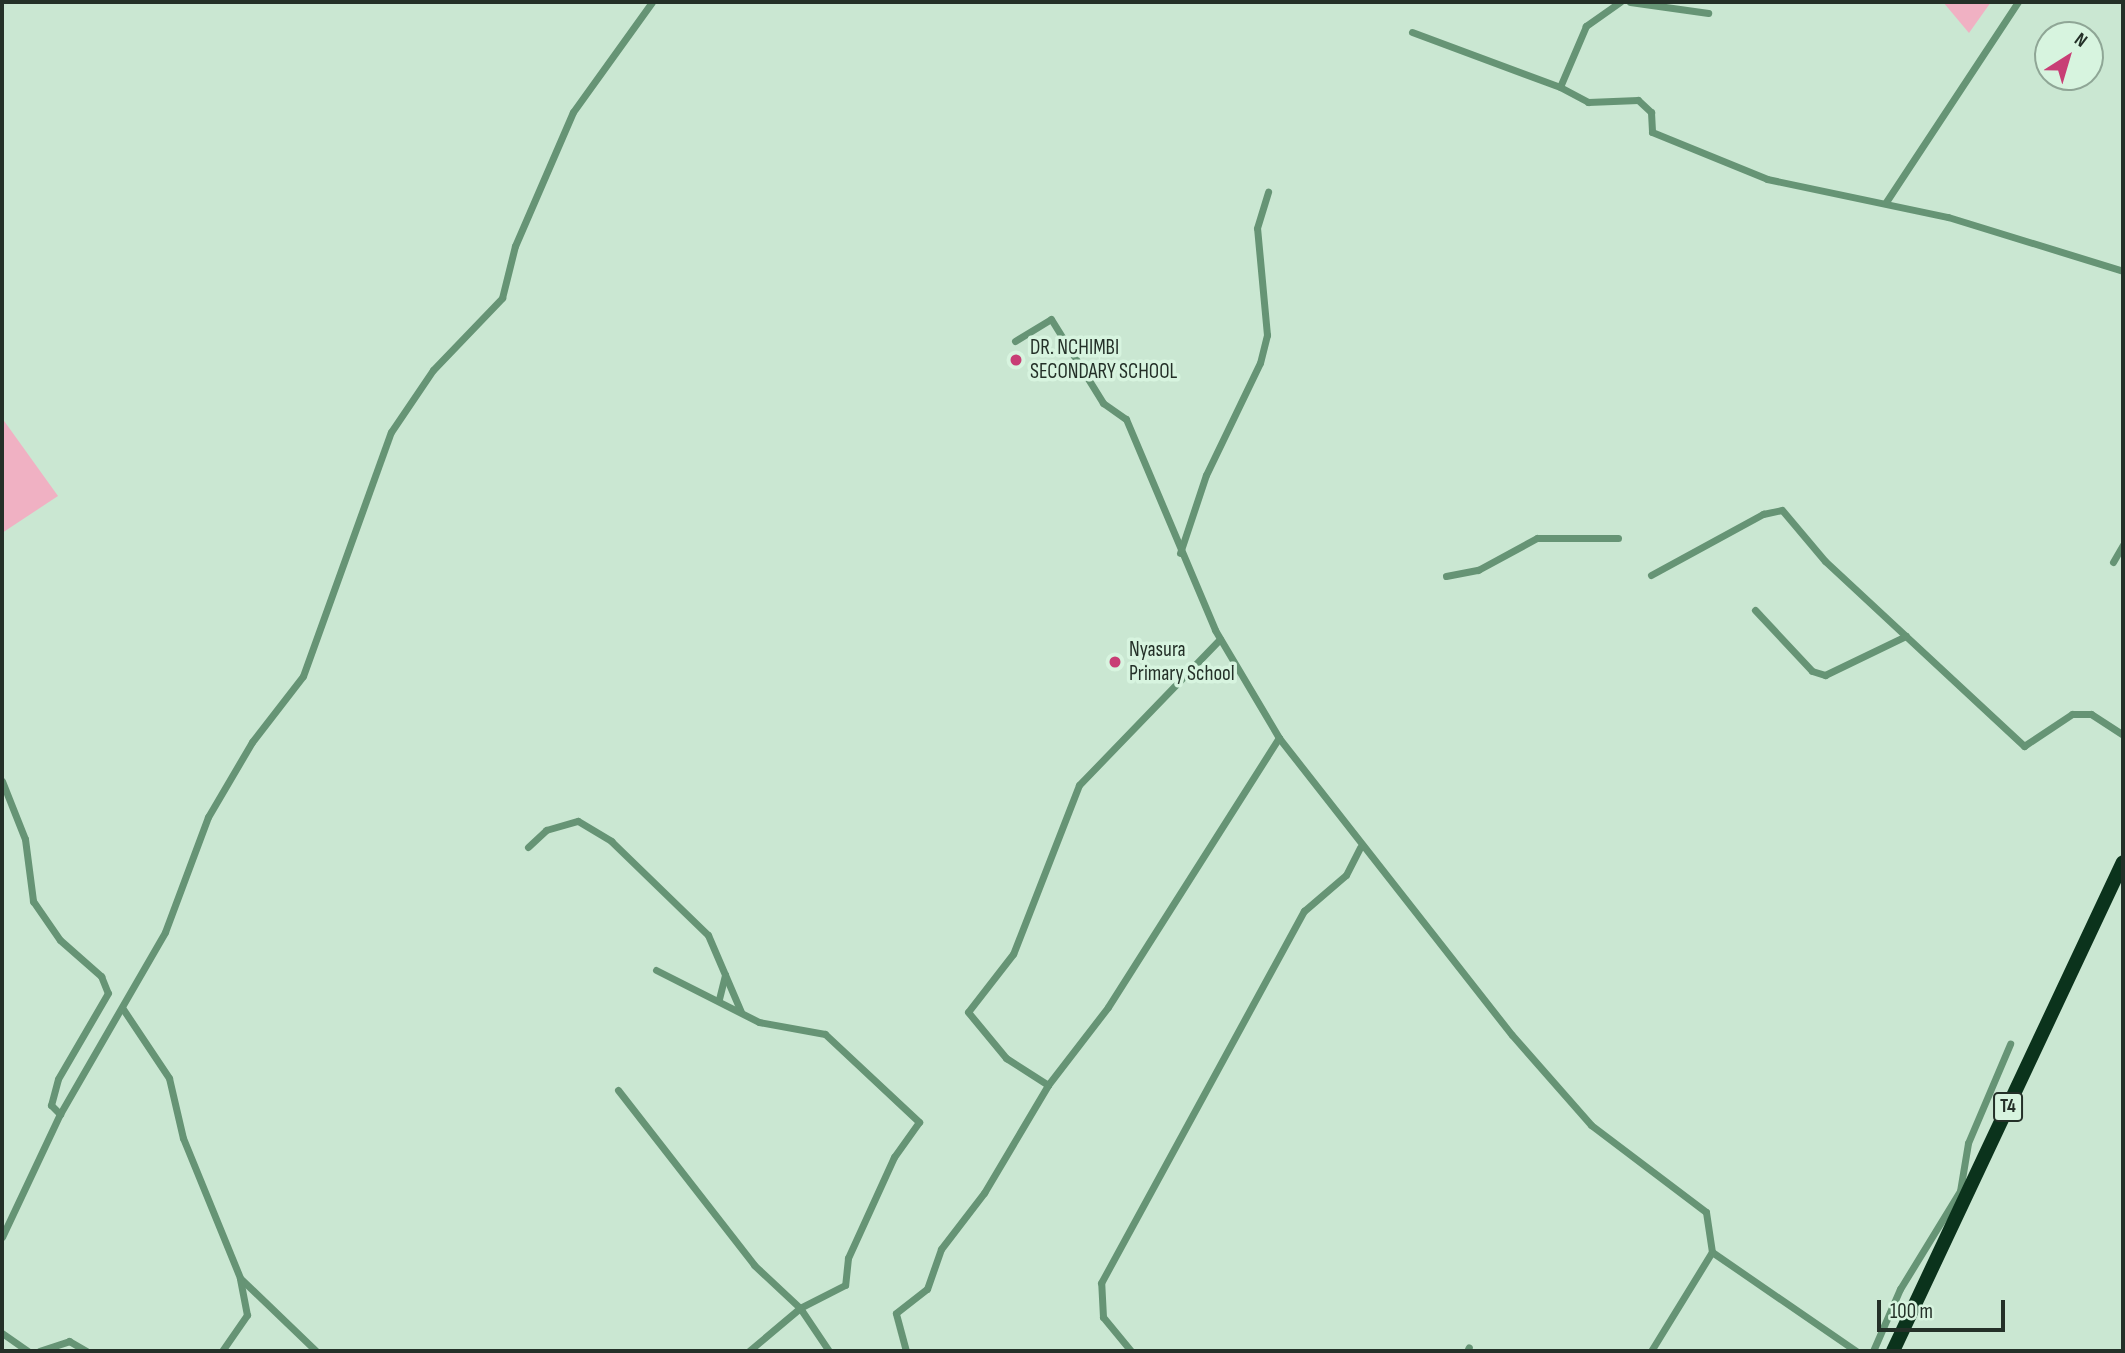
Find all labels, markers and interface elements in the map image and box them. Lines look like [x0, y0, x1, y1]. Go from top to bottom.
north arrow [2034, 21, 2104, 91]
text: N [2070, 28, 2092, 53]
place label: DR. NCHIMBI SECONDARY SCHOOL [1030, 335, 1177, 385]
marker: DR. NCHIMBI SECONDARY SCHOOL [1008, 352, 1024, 368]
place label: Nyasura Primary School [1129, 637, 1235, 687]
marker: Nyasura Primary School [1107, 654, 1123, 670]
road number: T4 [1992, 1092, 2024, 1122]
scale bar [1880, 1286, 2008, 1330]
text: 100 m [1890, 1299, 1933, 1324]

